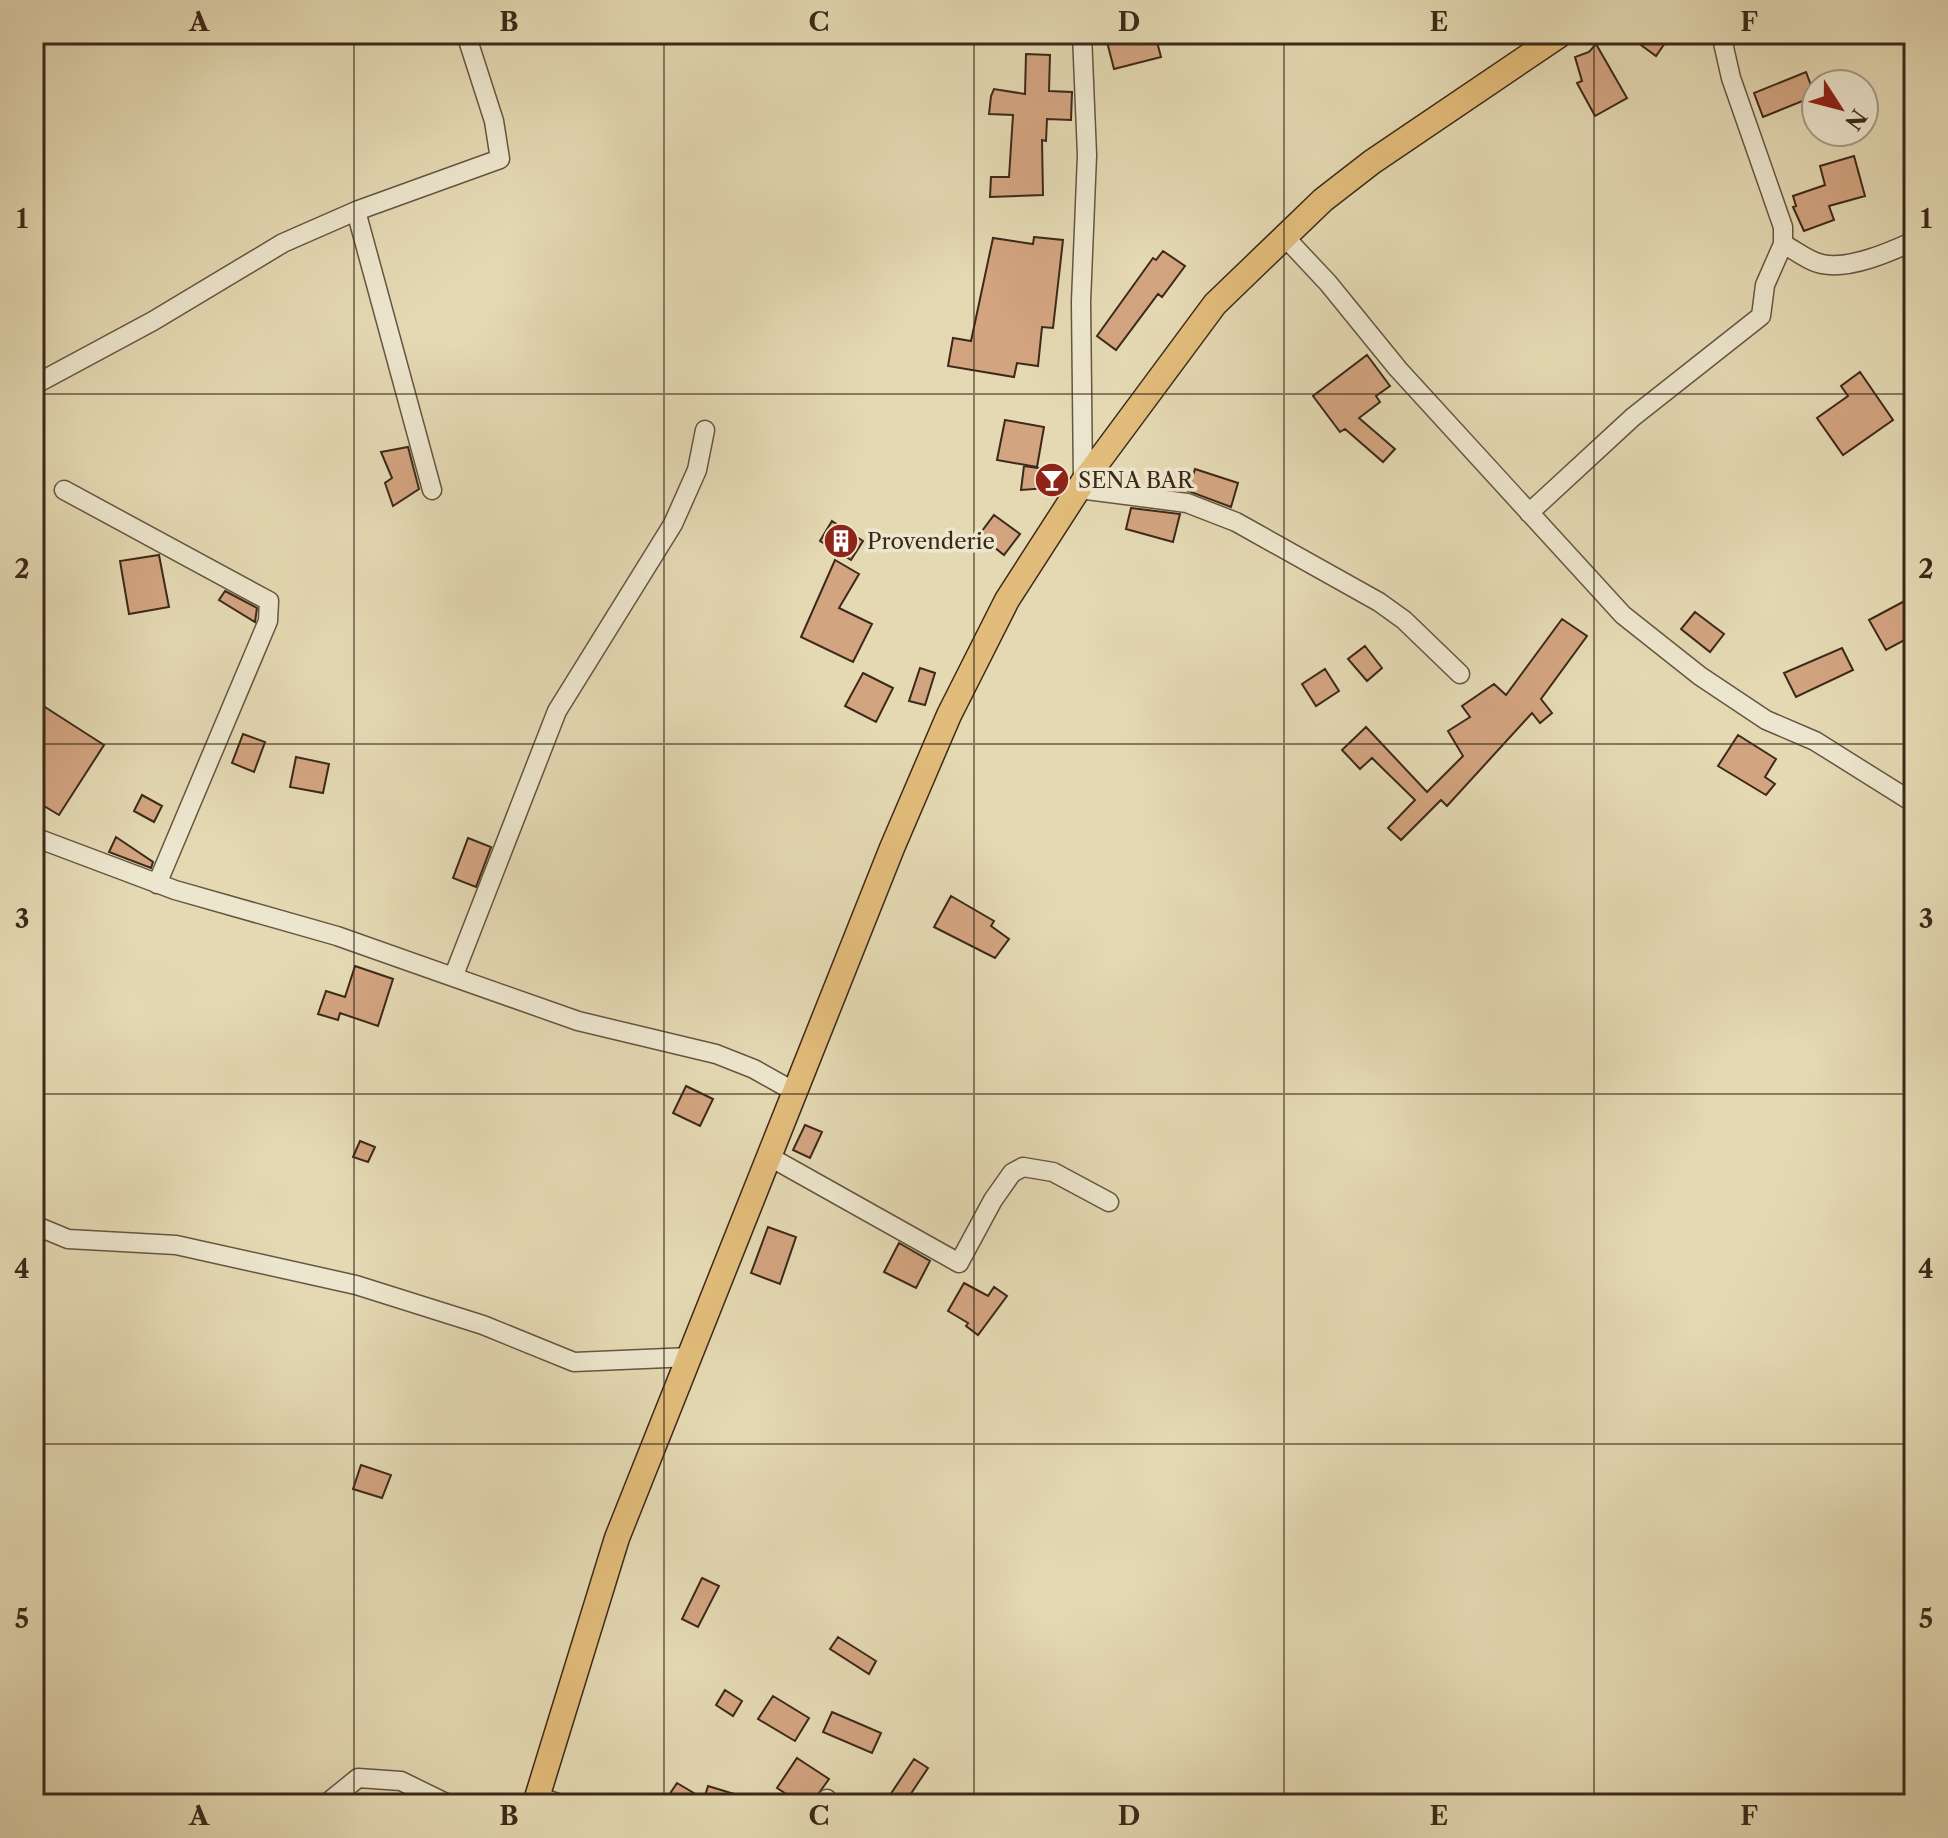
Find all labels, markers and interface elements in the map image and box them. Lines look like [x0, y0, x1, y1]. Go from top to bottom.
text: A [188, 6, 210, 38]
text: B [499, 6, 519, 38]
text: C [809, 6, 829, 38]
text: D [1118, 6, 1140, 38]
text: E [1430, 6, 1448, 38]
text: F [1740, 6, 1758, 38]
north arrow [1800, 68, 1880, 148]
text: N [1839, 104, 1872, 135]
text: 1 [16, 203, 28, 235]
text: 1 [1920, 203, 1932, 235]
bar icon: SENA BAR [1033, 461, 1071, 499]
place label: SENA BAR [1078, 467, 1194, 494]
building icon: Provenderie [822, 522, 860, 560]
place label: Provenderie [867, 528, 995, 555]
text: 2 [14, 553, 30, 585]
text: 2 [1918, 553, 1934, 585]
text: 3 [15, 903, 29, 935]
text: 3 [1919, 903, 1933, 935]
text: 4 [14, 1253, 30, 1285]
text: 4 [1918, 1253, 1934, 1285]
text: 5 [15, 1603, 29, 1635]
text: 5 [1919, 1603, 1933, 1635]
text: A [188, 1800, 210, 1832]
text: B [499, 1800, 519, 1832]
text: C [809, 1800, 829, 1832]
text: D [1118, 1800, 1140, 1832]
text: E [1430, 1800, 1448, 1832]
text: F [1740, 1800, 1758, 1832]

